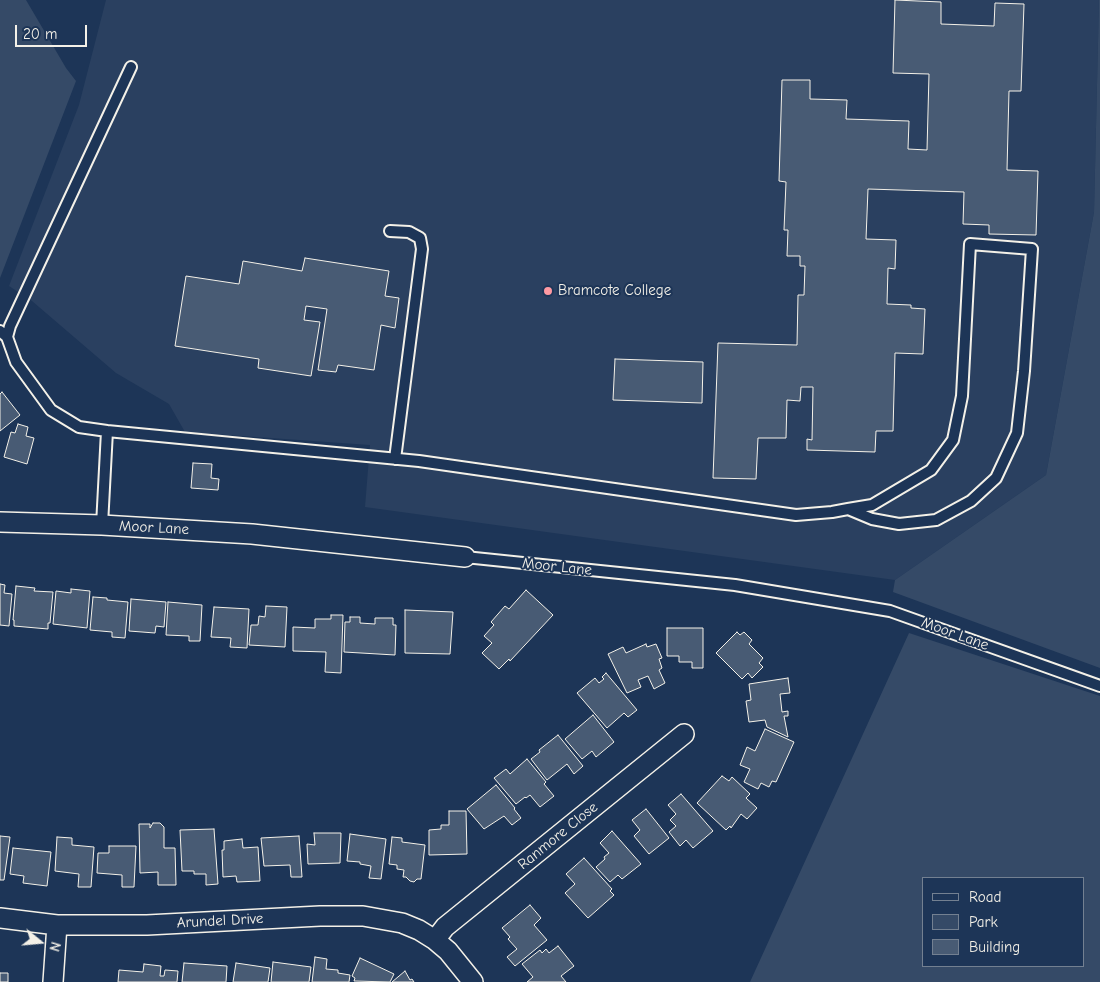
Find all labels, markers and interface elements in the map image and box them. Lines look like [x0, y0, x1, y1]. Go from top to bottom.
scale bar [18, 15, 90, 47]
text: 20 m [23, 25, 57, 43]
place label: Bramcote College [558, 282, 671, 300]
marker: Bramcote College [542, 285, 554, 297]
street label: Moor Lane [118, 517, 190, 539]
street label: Moor Lane [521, 554, 593, 580]
street label: Moor Lane [919, 614, 991, 654]
street label: Ranmore Close [515, 798, 601, 874]
legend [922, 877, 1085, 967]
text: Road [969, 888, 1001, 906]
street label: Arundel Drive [176, 910, 264, 932]
text: Park [969, 913, 998, 931]
north arrow [15, 917, 65, 967]
text: Building [969, 938, 1020, 956]
text: N [45, 940, 64, 953]

